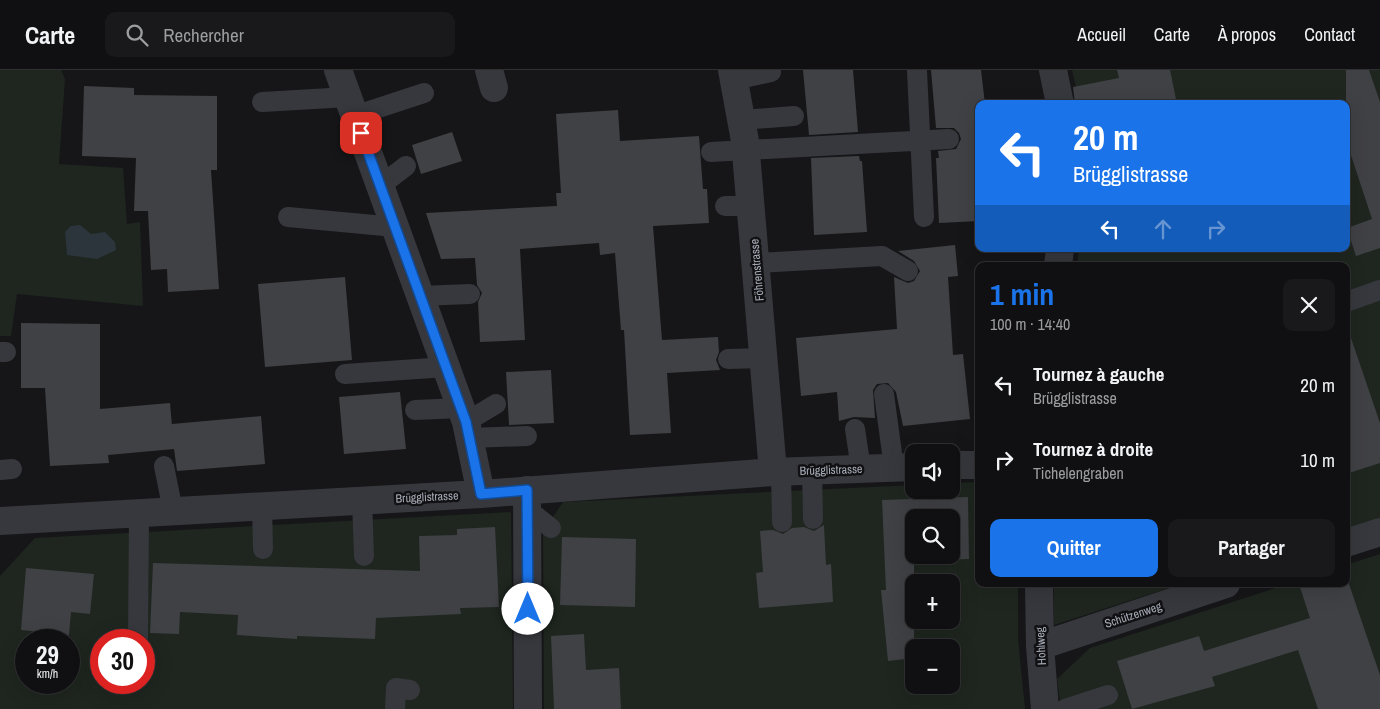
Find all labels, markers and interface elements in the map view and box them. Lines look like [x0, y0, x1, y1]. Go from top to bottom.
search box [105, 12, 455, 57]
text: Carte [25, 19, 75, 51]
icon: search [123, 21, 151, 49]
text: Rechercher [163, 22, 244, 48]
text: Accueil [1077, 22, 1126, 47]
text: Carte [1154, 22, 1190, 47]
text: À propos [1218, 22, 1276, 47]
text: Contact [1304, 22, 1355, 47]
pin [340, 112, 382, 154]
text: 20 m [1073, 114, 1138, 161]
icon: arrive [347, 119, 375, 147]
icon: left [990, 120, 1055, 185]
text: Brügglistrasse [1073, 159, 1188, 189]
icon: left [1096, 215, 1124, 243]
icon: ahead [1149, 215, 1177, 243]
icon: right [1202, 215, 1230, 243]
street label: Föhrenstrasse [746, 238, 768, 302]
text: 1 min [990, 274, 1054, 314]
button: close [1283, 279, 1335, 331]
text: 100 m · 14:40 [990, 313, 1070, 335]
text: Tournez à gauche [1033, 361, 1164, 387]
icon: left [990, 371, 1018, 399]
text: 20 m [1300, 372, 1335, 398]
text: Brügglistrasse [1033, 387, 1117, 409]
text: Tournez à droite [1033, 436, 1153, 462]
map controls [905, 444, 960, 694]
button: sound [905, 444, 960, 499]
icon: right [990, 446, 1018, 474]
text: 10 m [1300, 447, 1335, 473]
street label: Brügglistrasse [799, 461, 863, 479]
text: Tichelengraben [1033, 462, 1124, 484]
street label: Brügglistrasse [395, 487, 459, 507]
button: search [905, 509, 960, 564]
button: Quitter [990, 519, 1158, 577]
button: Partager [1168, 519, 1335, 577]
button: + [905, 574, 960, 629]
position arrow [501, 582, 553, 634]
street label: Schützenweg [1102, 598, 1164, 632]
street label: Hohlweg [1032, 626, 1050, 666]
speed limit sign: 30 [90, 629, 155, 694]
text: 29 [36, 638, 59, 672]
button: − [905, 639, 960, 694]
text: km/h [37, 666, 58, 682]

